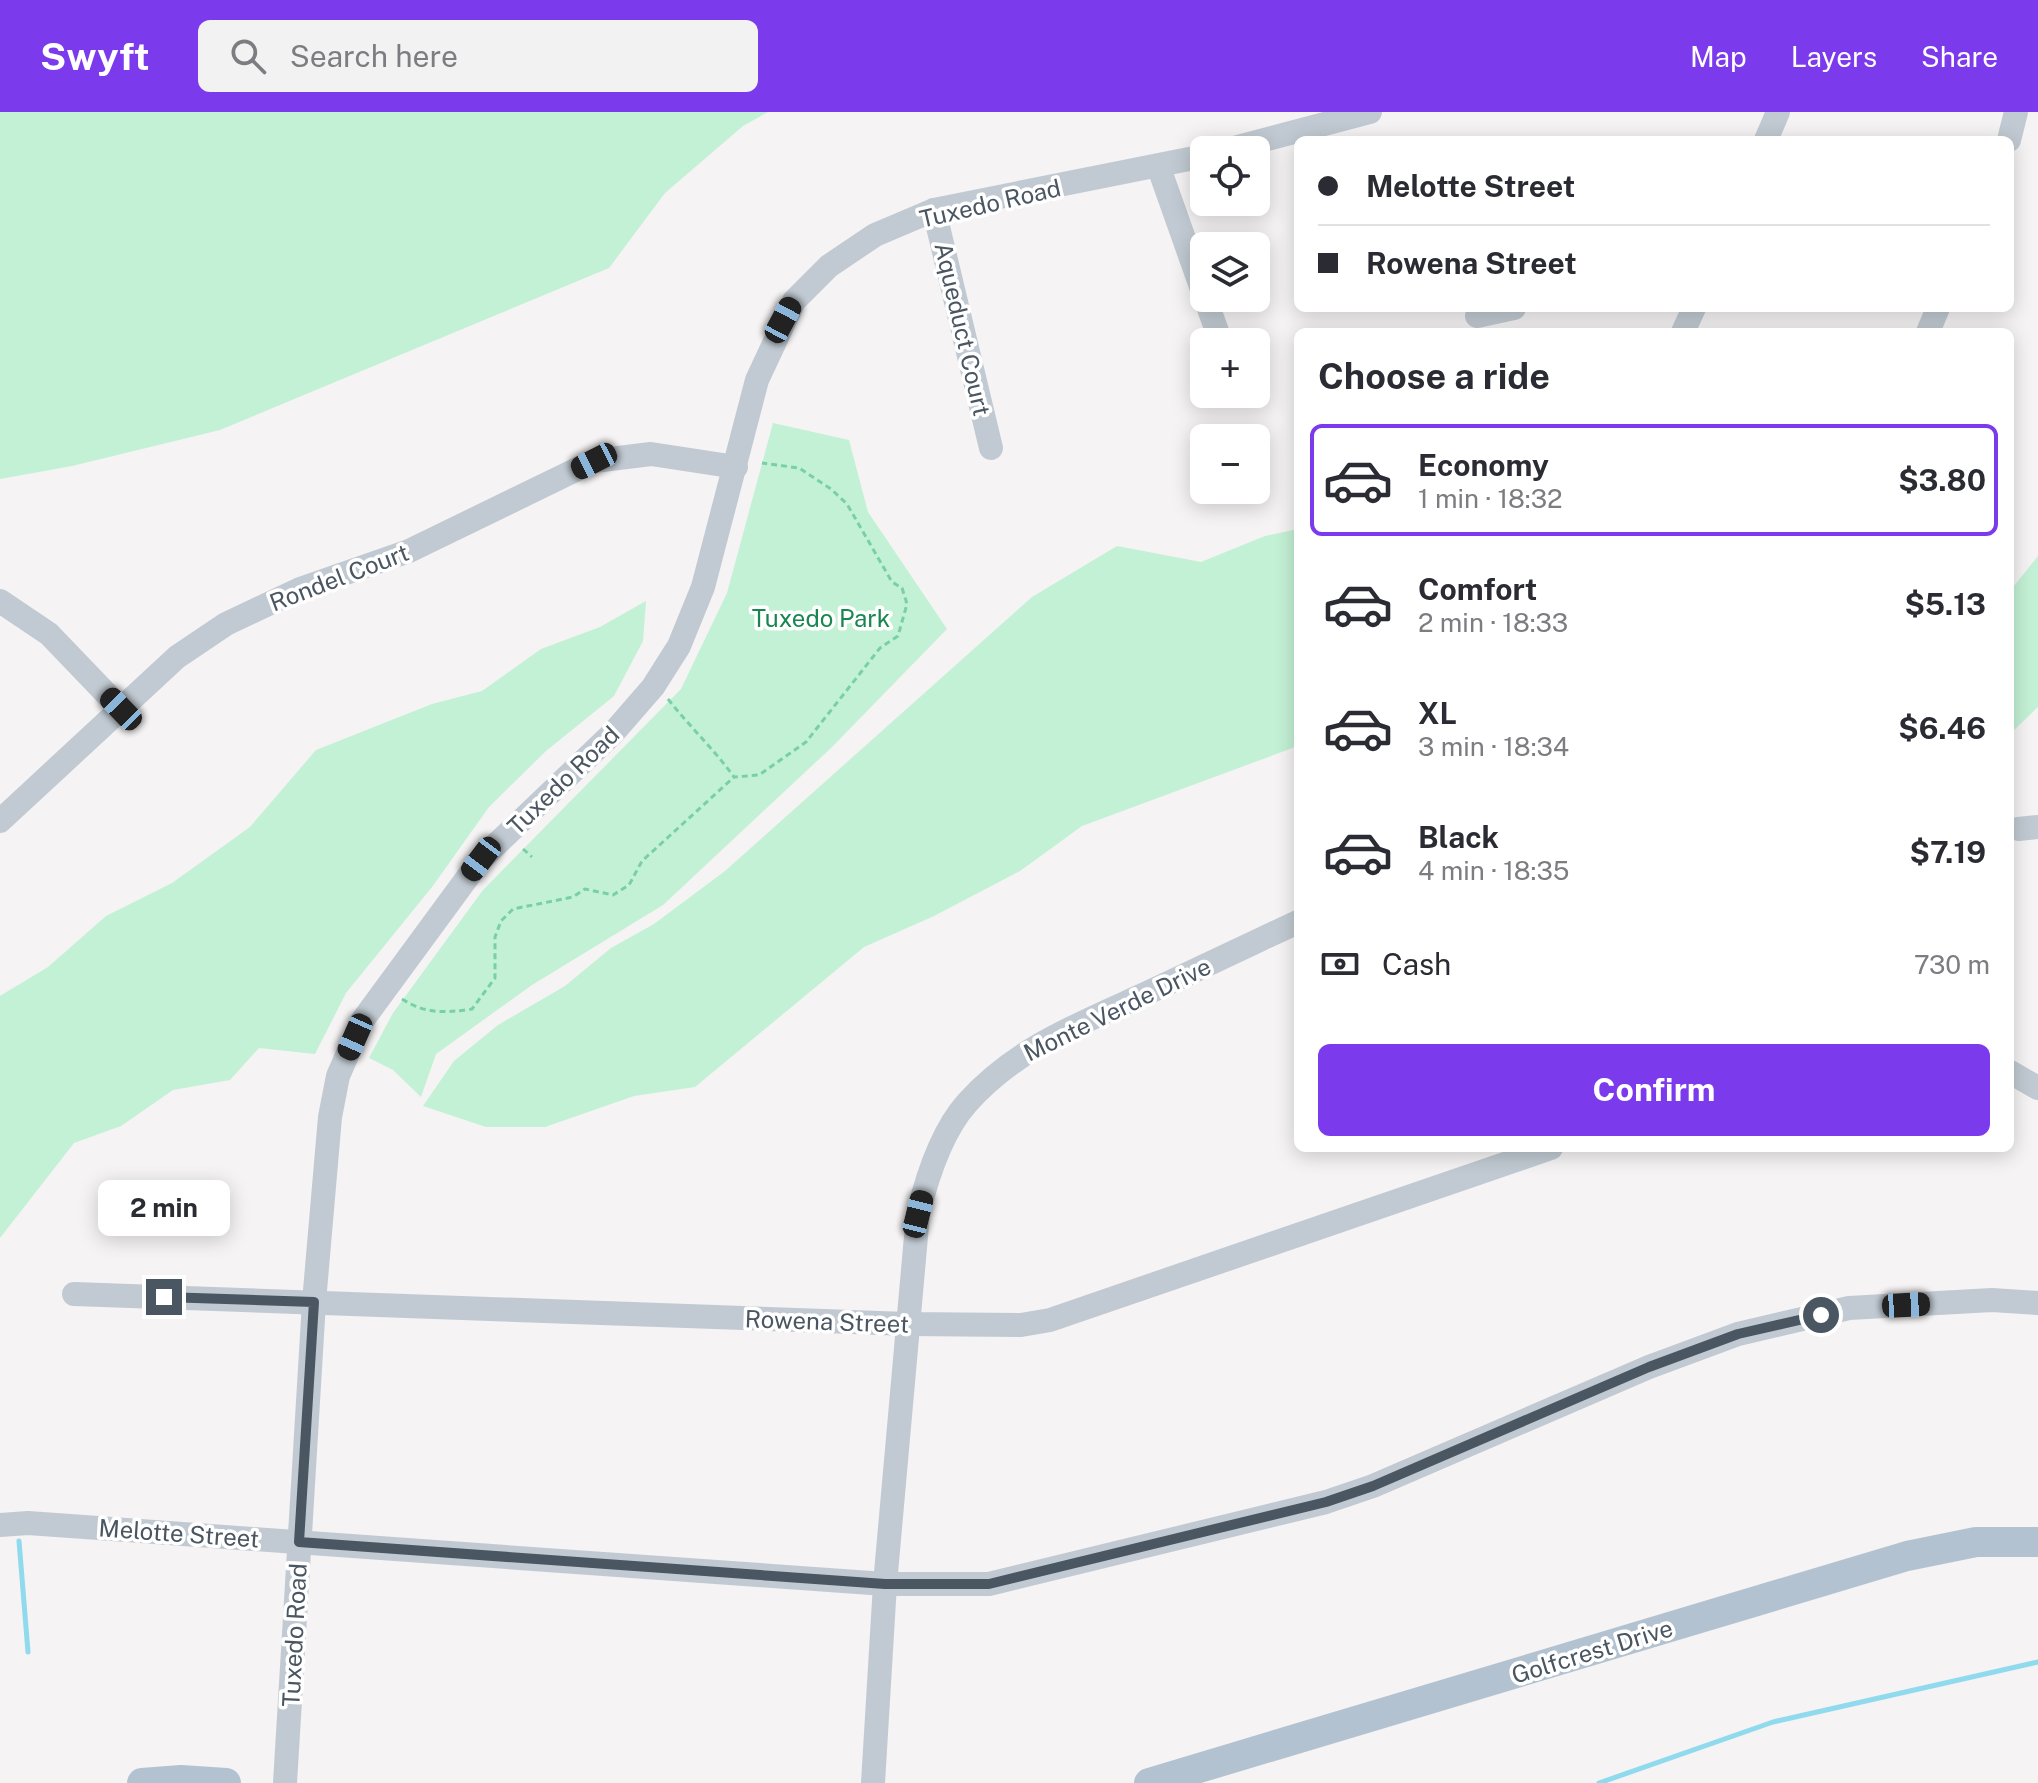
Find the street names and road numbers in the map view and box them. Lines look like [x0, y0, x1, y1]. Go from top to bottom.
street label: Tuxedo Road [917, 173, 1063, 233]
street label: Aqueduct Court [929, 240, 997, 418]
street label: Rondel Court [265, 538, 413, 616]
street label: Tuxedo Road [502, 720, 624, 840]
street label: Monte Verde Drive [1019, 952, 1215, 1066]
street label: Rowena Street [744, 1304, 910, 1338]
street label: Melotte Street [98, 1513, 260, 1553]
street label: Tuxedo Road [276, 1562, 312, 1708]
street label: Golfcrest Drive [1508, 1613, 1676, 1689]

